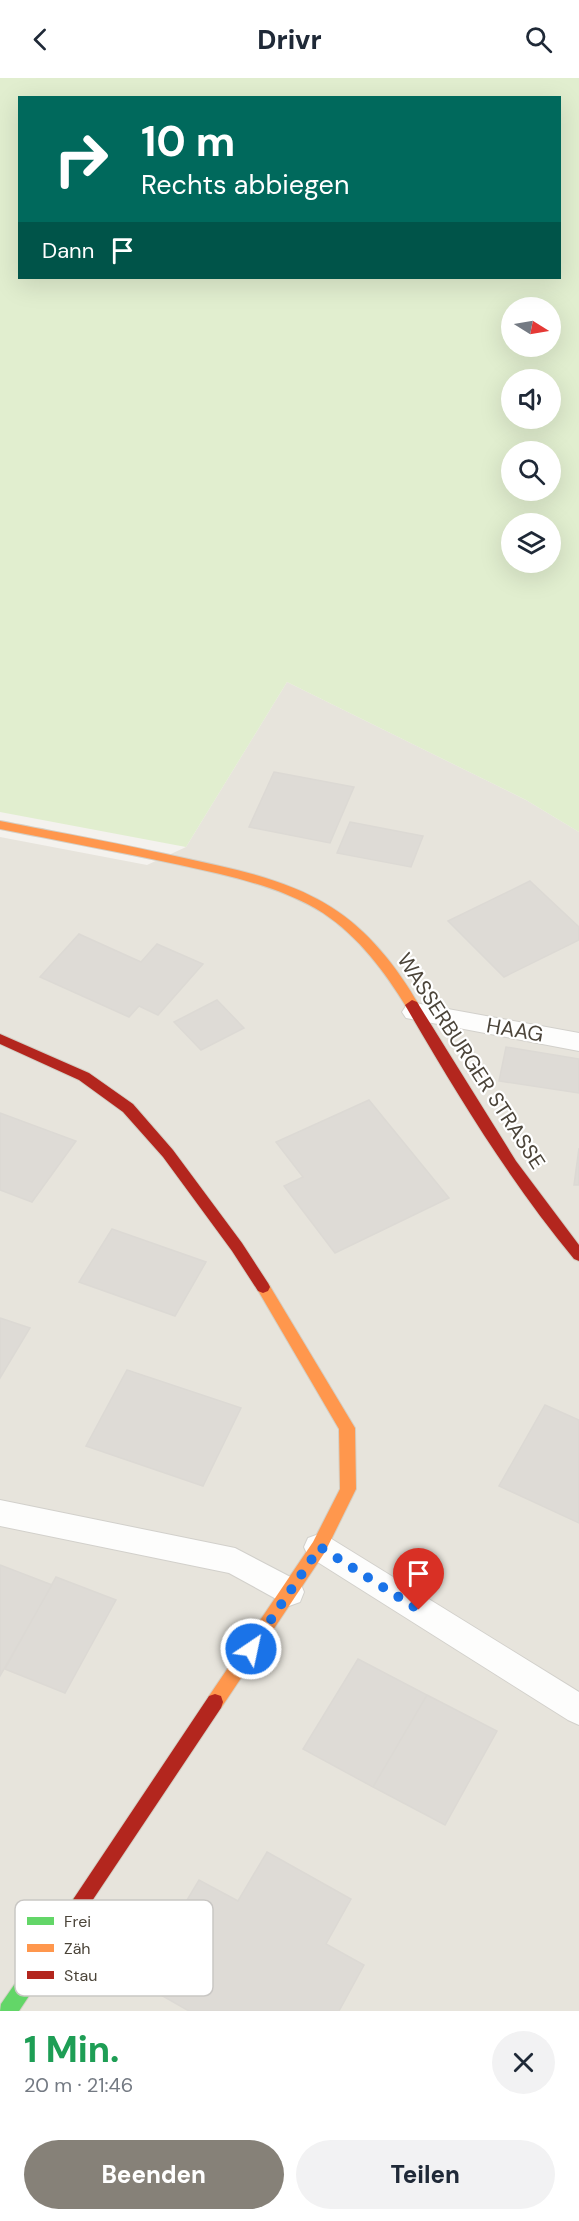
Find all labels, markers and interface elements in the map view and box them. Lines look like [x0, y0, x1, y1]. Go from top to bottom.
text: Drivr [257, 22, 322, 57]
icon: back [24, 23, 57, 56]
icon: search [522, 23, 555, 56]
text: 10 m [141, 114, 235, 169]
icon: right [42, 120, 120, 198]
text: Rechts abbiegen [141, 167, 349, 202]
icon: arrive [106, 234, 139, 267]
text: Dann [42, 236, 94, 265]
north arrow [501, 297, 561, 357]
map controls [501, 297, 561, 573]
button: sound [501, 369, 561, 429]
button: search [501, 441, 561, 501]
button: layers [501, 513, 561, 573]
street label: WASSERBURGER STRASSE [391, 947, 551, 1175]
street label: HAAG [484, 1011, 546, 1049]
pin [393, 1548, 444, 1610]
icon: arrive [402, 1557, 435, 1590]
position arrow [219, 1617, 283, 1681]
legend [15, 1900, 213, 1996]
text: Frei [64, 1911, 91, 1932]
text: Zäh [64, 1938, 91, 1959]
text: Stau [64, 1965, 97, 1986]
text: 1 Min. [24, 2026, 119, 2073]
button: close [492, 2031, 555, 2094]
text: 20 m · 21:46 [24, 2072, 133, 2098]
button: Beenden [24, 2140, 284, 2209]
button: Teilen [296, 2140, 555, 2209]

